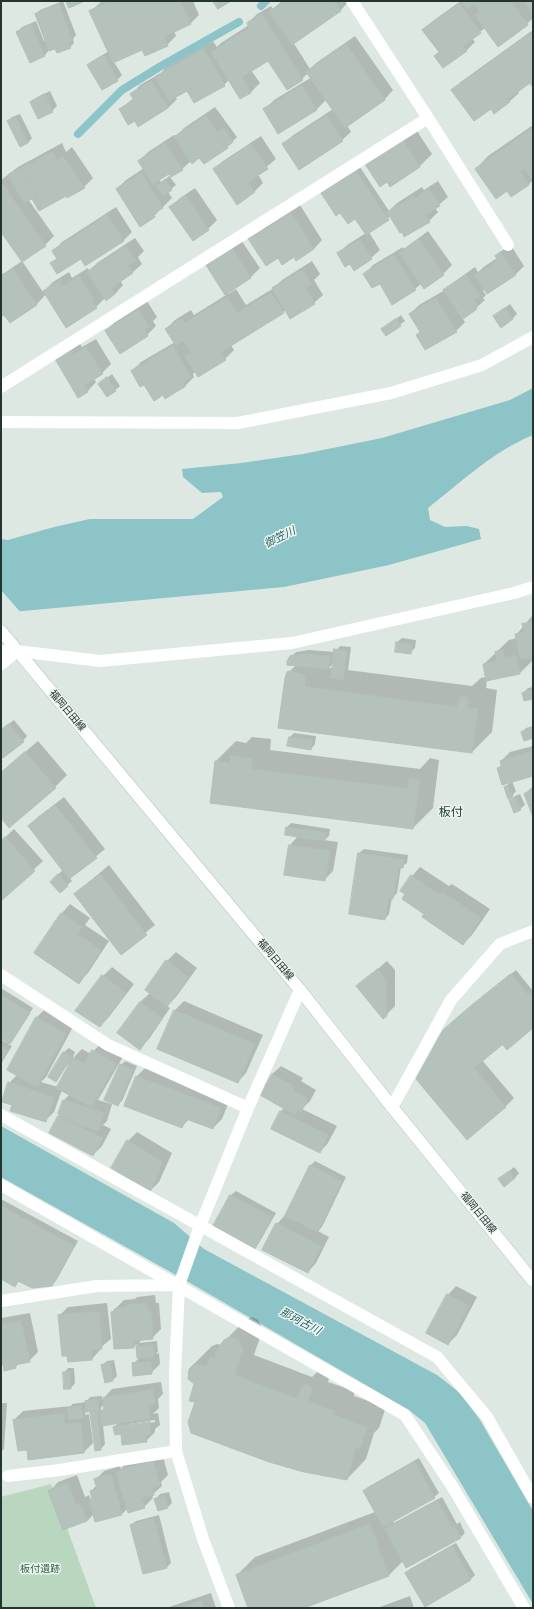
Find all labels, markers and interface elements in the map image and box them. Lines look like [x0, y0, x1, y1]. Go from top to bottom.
water label: 御笠川 [262, 525, 298, 551]
street label: 福岡日田線 [46, 688, 88, 734]
district label: 板付 [439, 806, 463, 820]
street label: 福岡日田線 [254, 937, 296, 983]
street label: 福岡日田線 [458, 1190, 498, 1236]
water label: 那珂古川 [277, 1306, 323, 1338]
park label: 板付遺跡 [20, 1563, 60, 1575]

